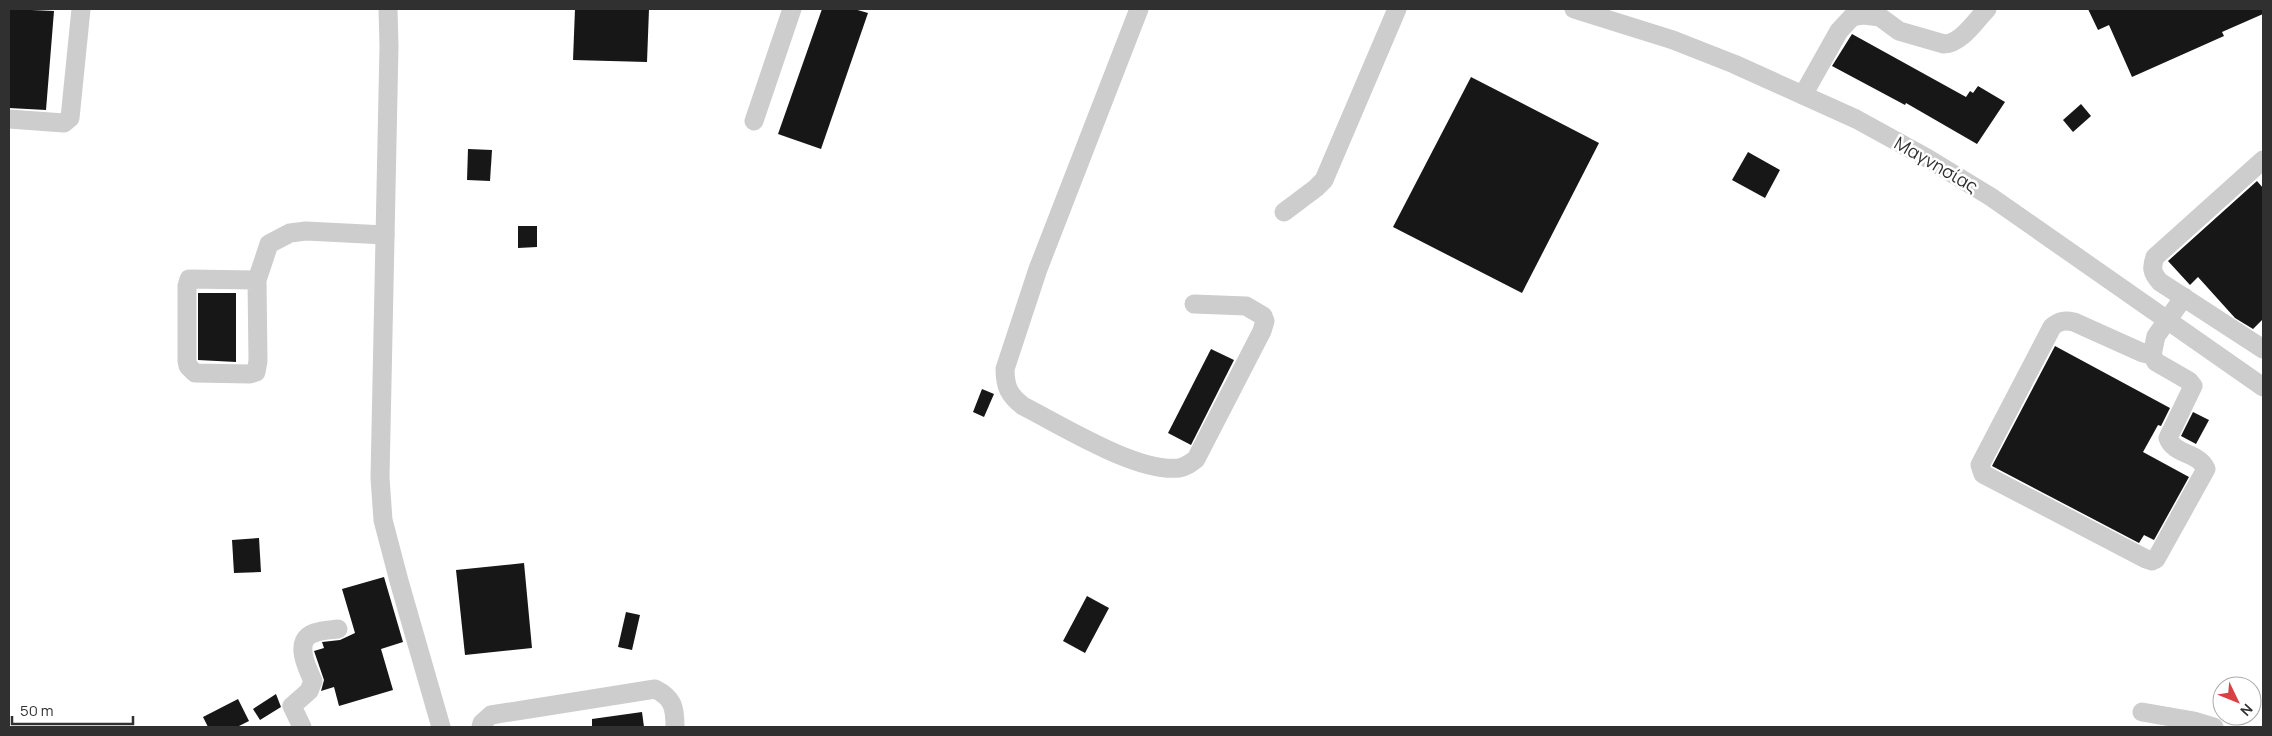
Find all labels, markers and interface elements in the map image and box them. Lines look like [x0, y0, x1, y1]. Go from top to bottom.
street label: Μαγνησίας [1890, 131, 1983, 198]
north arrow [2212, 676, 2262, 726]
scale bar [12, 694, 134, 726]
text: 50 m [20, 700, 54, 721]
text: N [2236, 700, 2257, 720]

